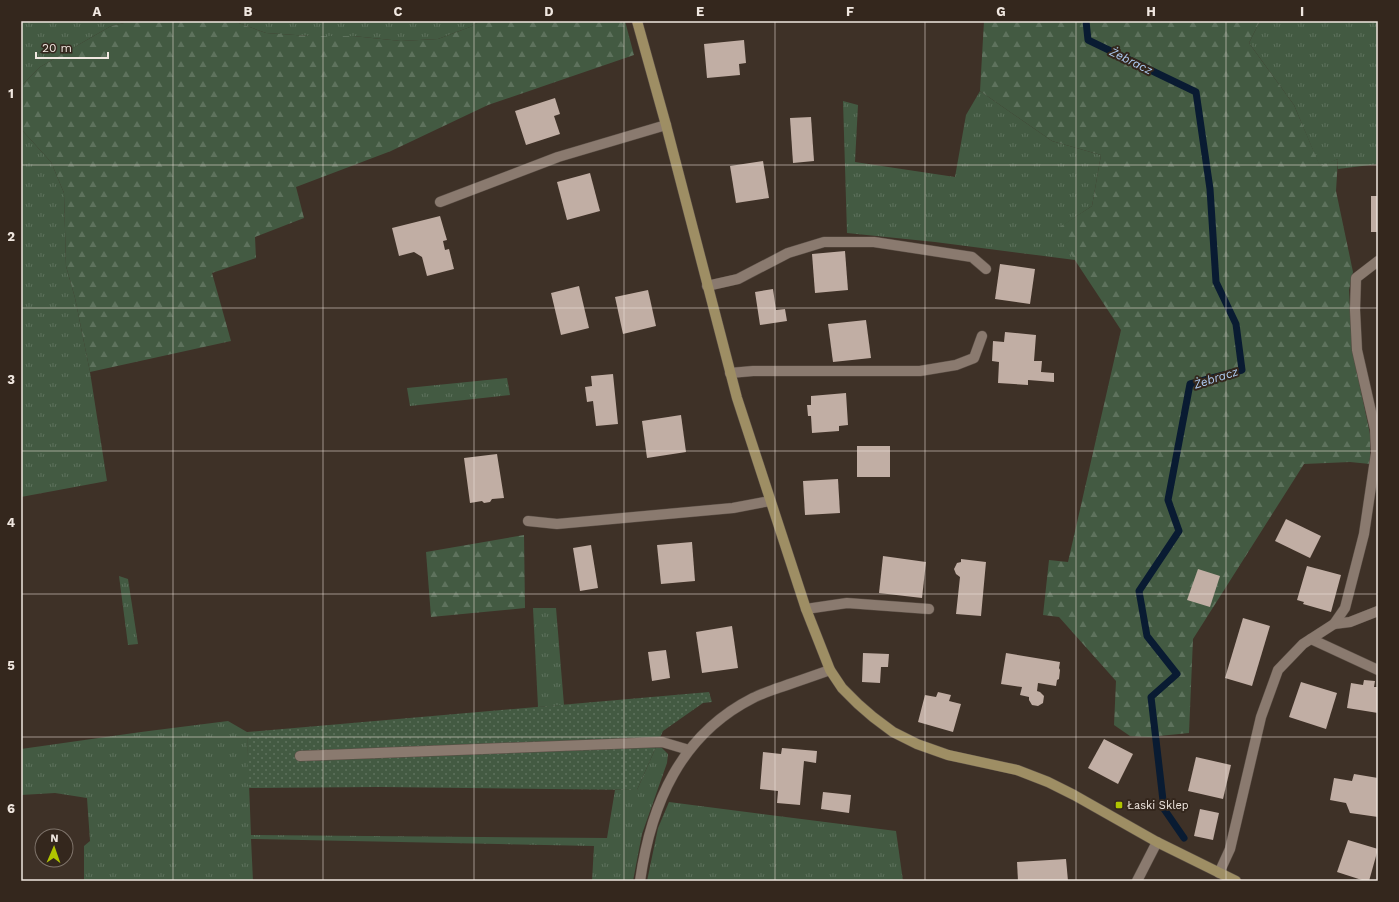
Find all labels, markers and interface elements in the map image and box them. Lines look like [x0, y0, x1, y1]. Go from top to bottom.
text: A [93, 4, 102, 19]
text: B [244, 4, 253, 19]
text: C [394, 4, 403, 19]
text: D [544, 4, 554, 19]
text: E [696, 4, 704, 19]
text: F [846, 4, 854, 19]
text: G [996, 4, 1006, 19]
text: H [1146, 4, 1156, 19]
text: I [1300, 4, 1304, 19]
scale bar [36, 34, 108, 60]
text: 20 m [42, 41, 72, 55]
water label: Żebracz [1107, 44, 1155, 78]
text: 1 [8, 86, 14, 101]
text: 2 [7, 229, 15, 244]
water label: Żebracz [1191, 364, 1241, 392]
text: 3 [7, 372, 15, 387]
text: 4 [7, 515, 16, 530]
text: 5 [7, 658, 15, 673]
place label: Łaski Sklep [1127, 799, 1189, 812]
marker: Łaski Sklep [1114, 800, 1124, 810]
text: 6 [7, 801, 15, 816]
north arrow [34, 828, 74, 868]
text: N [50, 832, 59, 845]

